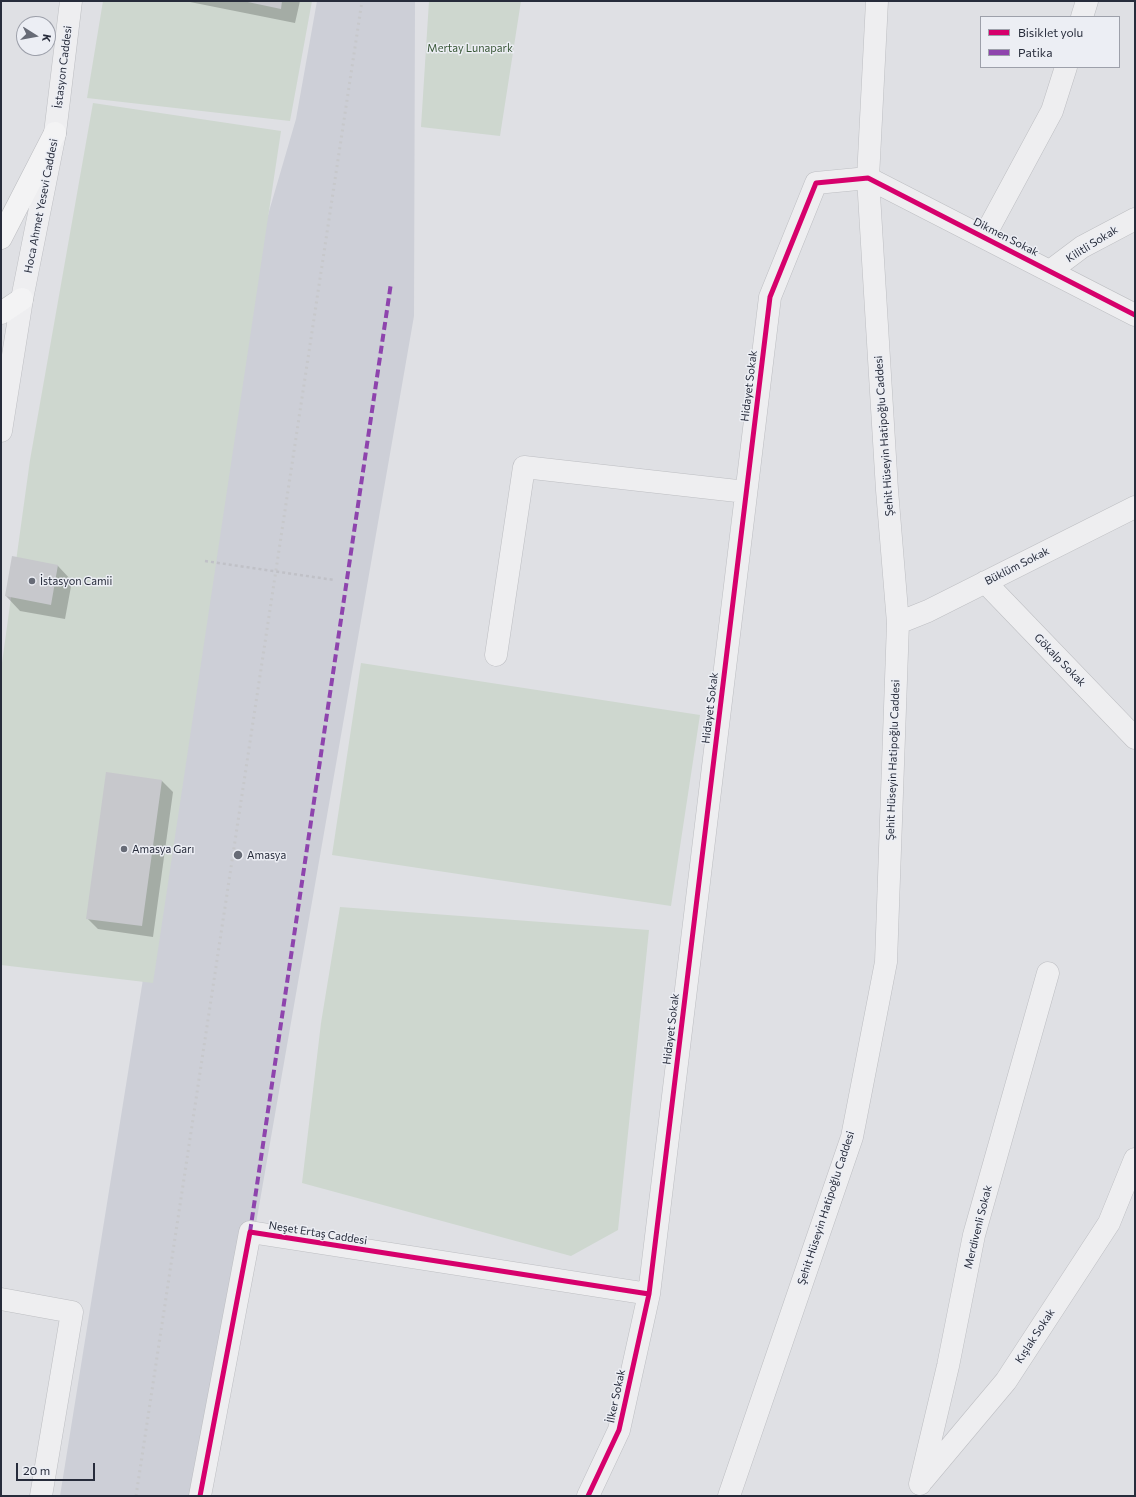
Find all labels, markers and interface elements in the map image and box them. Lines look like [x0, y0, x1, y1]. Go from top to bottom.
north arrow [16, 16, 56, 56]
legend [980, 16, 1120, 68]
street label: İstasyon Caddesi [51, 25, 75, 109]
text: Bisiklet yolu [1018, 25, 1083, 39]
text: K [40, 33, 54, 43]
park label: Mertay Lunapark [427, 41, 513, 55]
text: Patika [1018, 45, 1053, 59]
street label: Hoca Ahmet Yesevi Caddesi [21, 138, 61, 274]
street label: Dikmen Sokak [971, 215, 1041, 259]
street label: Kilitli Sokak [1064, 223, 1120, 265]
street label: Hidayet Sokak [738, 350, 760, 422]
street label: Şehit Hüseyin Hatipoğlu Caddesi [872, 355, 896, 517]
street label: Büklüm Sokak [983, 544, 1051, 588]
place label: İstasyon Camii [40, 574, 112, 588]
marker: İstasyon Camii [27, 576, 37, 586]
street label: Gökalp Sokak [1031, 631, 1089, 689]
street label: Hidayet Sokak [699, 672, 721, 744]
street label: Şehit Hüseyin Hatipoğlu Caddesi [884, 679, 902, 841]
place label: Amasya Garı [132, 842, 194, 856]
marker: Amasya Garı [119, 844, 129, 854]
place label: Amasya [247, 848, 286, 862]
marker: Amasya [232, 849, 244, 861]
street label: Hidayet Sokak [660, 993, 682, 1065]
street label: Şehit Hüseyin Hatipoğlu Caddesi [795, 1129, 857, 1287]
street label: Merdivenli Sokak [961, 1184, 995, 1270]
street label: Neşet Ertaş Caddesi [268, 1219, 368, 1247]
street label: Kışlak Sokak [1012, 1306, 1058, 1366]
street label: İlker Sokak [604, 1368, 628, 1424]
scale bar [18, 1455, 97, 1481]
text: 20 m [23, 1463, 50, 1477]

